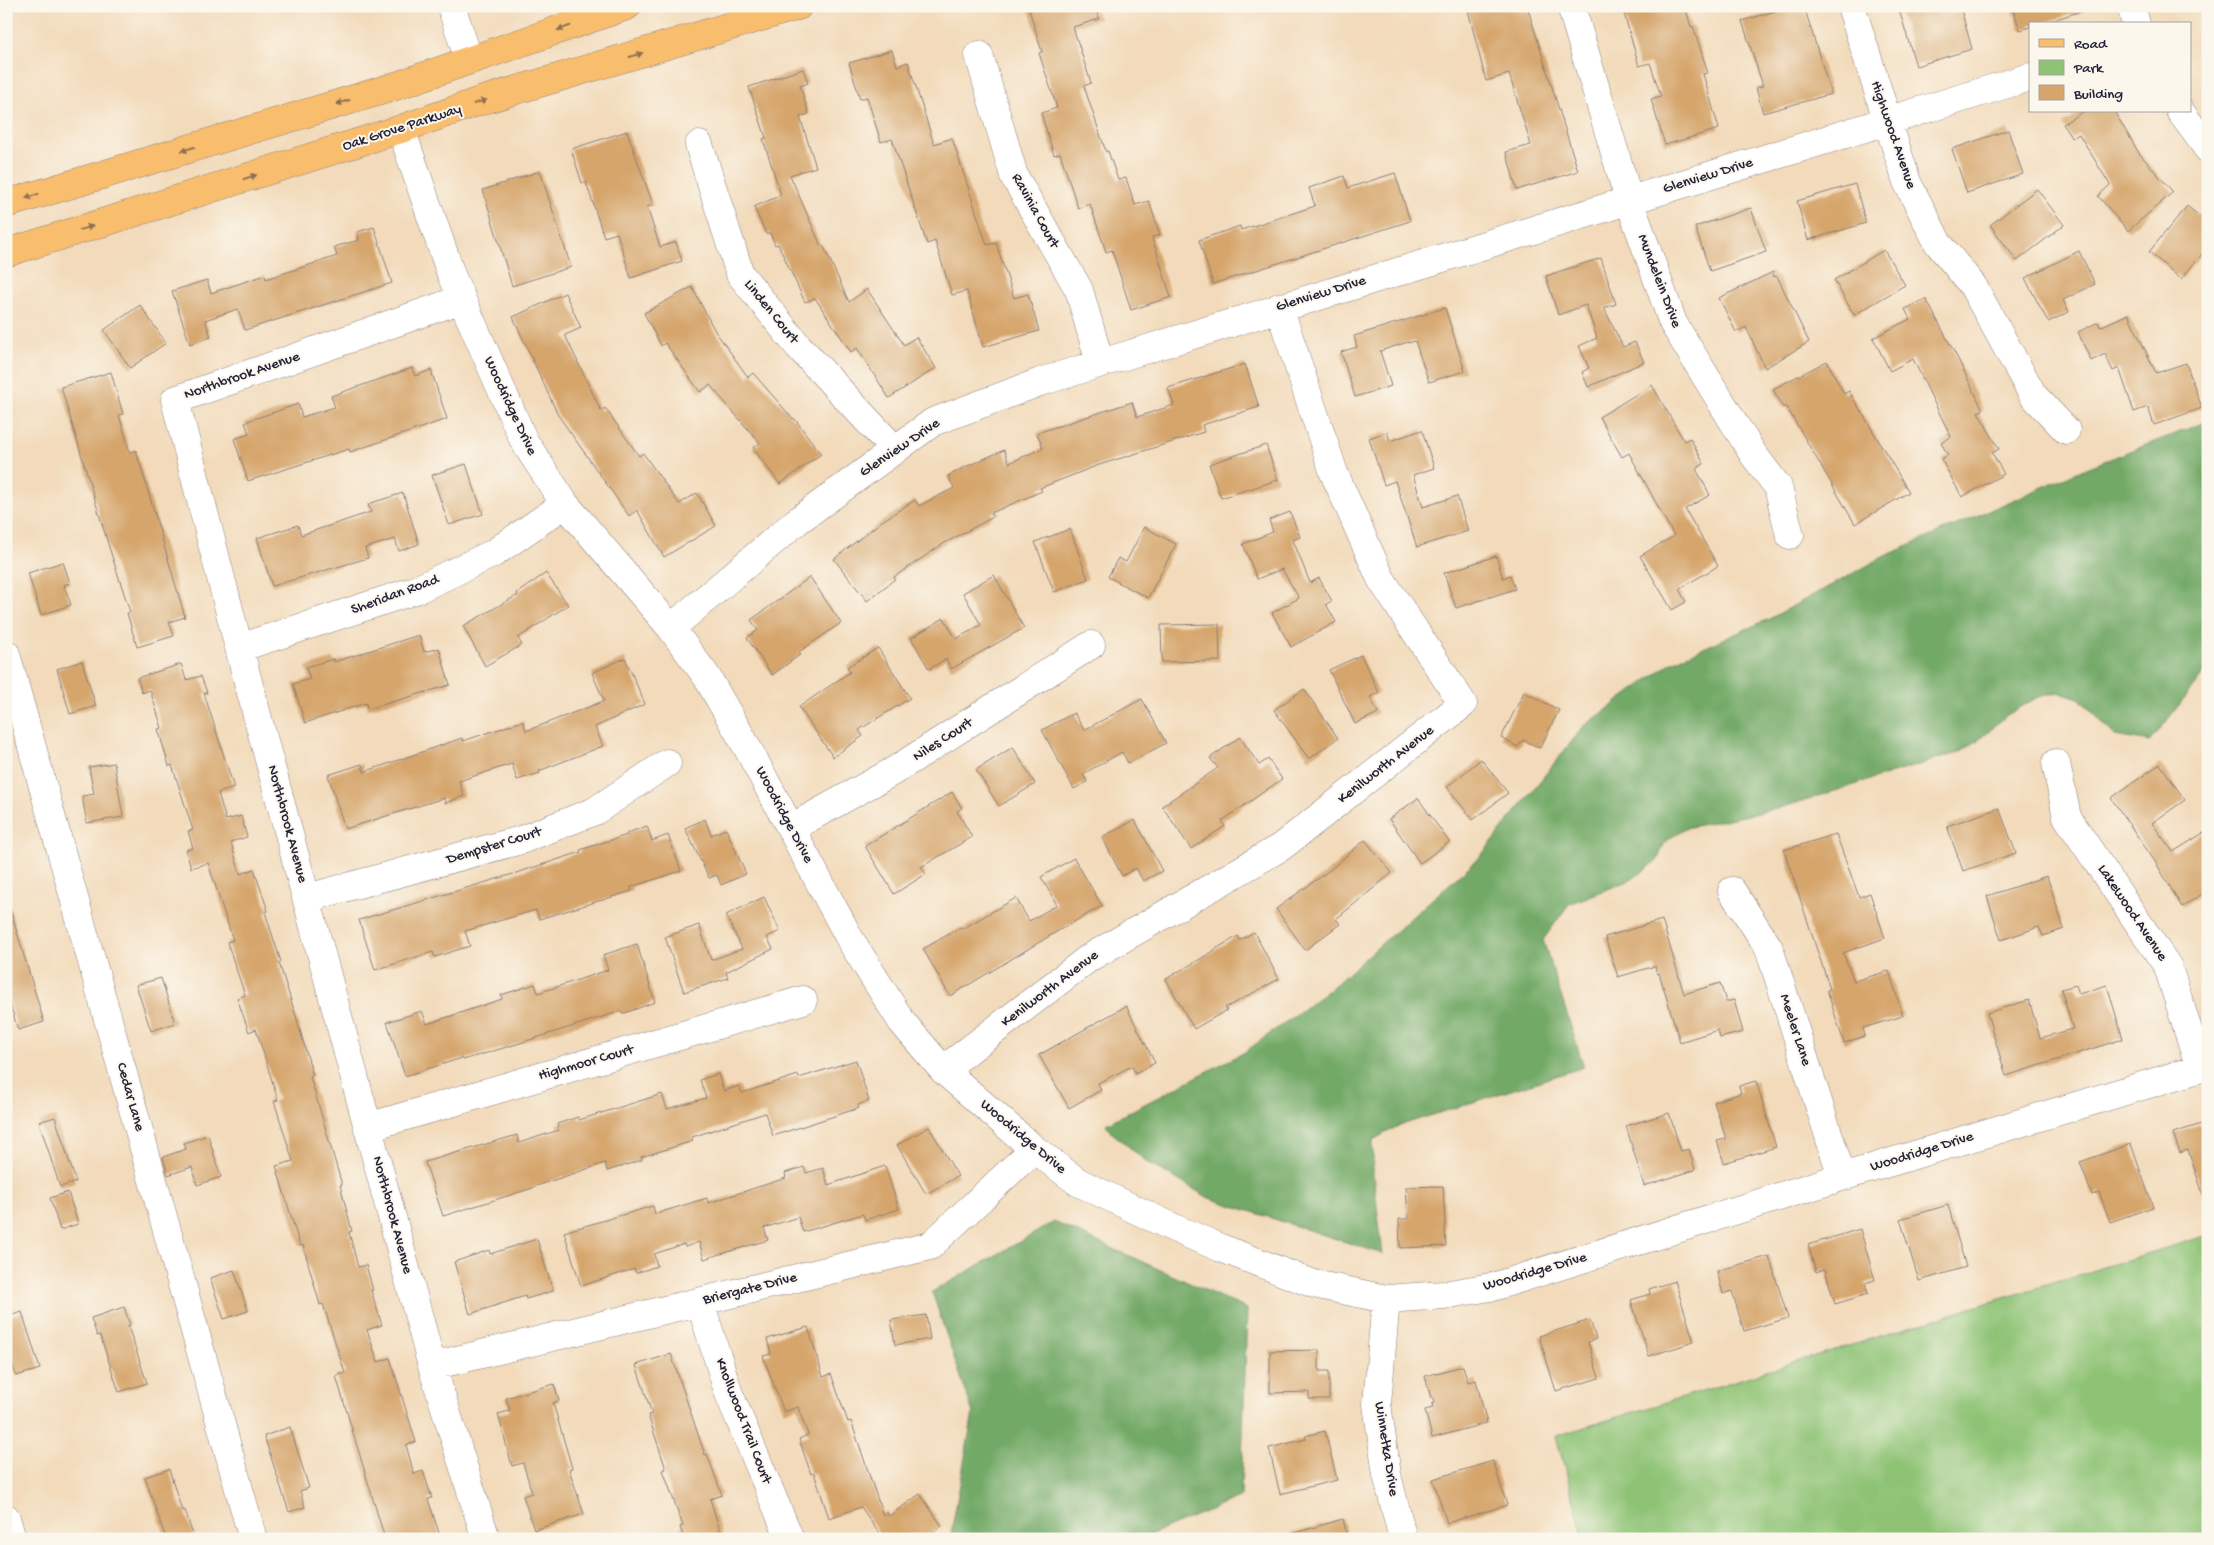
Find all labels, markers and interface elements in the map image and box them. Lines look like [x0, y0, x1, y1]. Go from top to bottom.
legend [2029, 22, 2192, 112]
one-way arrow [557, 24, 572, 32]
text: Road [2074, 36, 2108, 54]
one-way arrow [628, 50, 643, 58]
text: Park [2073, 60, 2104, 78]
street label: Highwood Avenue [1866, 79, 1920, 192]
text: Building [2073, 86, 2123, 104]
one-way arrow [473, 97, 488, 105]
one-way arrow [335, 98, 350, 106]
street label: Oak Grove Parkway [340, 100, 464, 156]
one-way arrow [180, 146, 195, 153]
street label: Glenview Drive [1661, 154, 1755, 198]
street label: Ravinia Court [1007, 170, 1064, 253]
one-way arrow [243, 172, 258, 180]
one-way arrow [24, 193, 39, 201]
one-way arrow [79, 224, 94, 231]
street label: Mundelein Drive [1633, 232, 1685, 331]
street label: Glenview Drive [1274, 272, 1368, 316]
street label: Linden Court [740, 276, 804, 349]
street label: Northbrook Avenue [182, 348, 302, 404]
street label: Woodridge Drive [479, 354, 541, 459]
street label: Glenview Drive [856, 414, 944, 481]
street label: Sheridan Road [349, 570, 442, 619]
street label: Niles Court [910, 713, 978, 766]
street label: Kenilworth Avenue [1334, 722, 1438, 808]
street label: Northbrook Avenue [263, 763, 311, 885]
street label: Woodridge Drive [751, 764, 817, 867]
street label: Dempster Court [443, 822, 545, 869]
street label: Lakewood Avenue [2093, 861, 2171, 965]
street label: Kenilworth Avenue [998, 946, 1102, 1031]
street label: Meeler Lane [1775, 992, 1815, 1068]
street label: Highmoor Court [536, 1040, 637, 1085]
street label: Cedar Lane [112, 1061, 148, 1134]
street label: Woodridge Drive [976, 1096, 1070, 1178]
street label: Woodridge Drive [1868, 1128, 1976, 1176]
street label: Northbrook Avenue [368, 1154, 416, 1276]
street label: Woodridge Drive [1481, 1249, 1589, 1295]
street label: Briergate Drive [700, 1269, 799, 1310]
street label: Knollwood Trail Court [711, 1356, 776, 1488]
street label: Winnetka Drive [1370, 1400, 1402, 1498]

